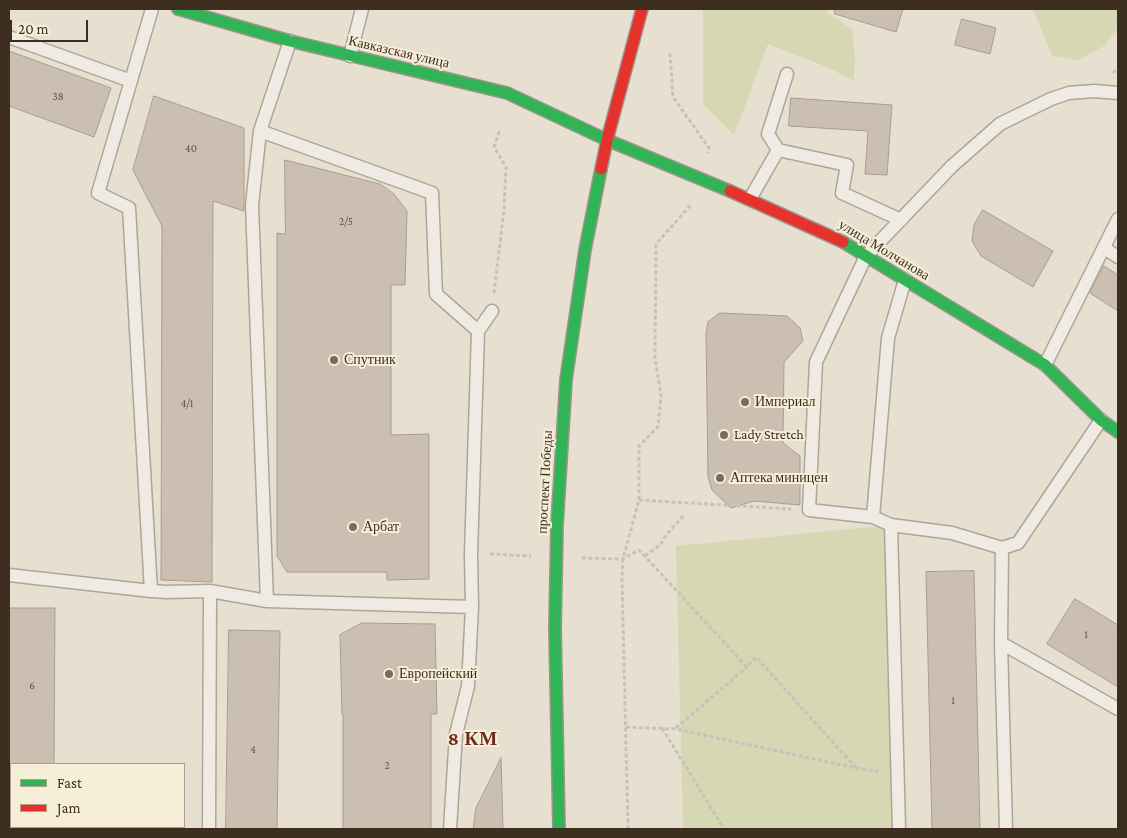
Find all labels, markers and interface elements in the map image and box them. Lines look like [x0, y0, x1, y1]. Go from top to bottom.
scale bar [12, 10, 90, 42]
text: 20 m [18, 21, 49, 37]
street label: Кавказская улица [347, 32, 451, 72]
house number: 38 [52, 90, 64, 104]
house number: 40 [185, 142, 197, 156]
house number: 2/5 [339, 215, 353, 229]
street label: улица Молчанова [835, 216, 933, 284]
place label: Спутник [344, 352, 396, 368]
marker: Спутник [328, 354, 340, 366]
place label: Империал [755, 394, 815, 410]
marker: Империал [739, 396, 751, 408]
house number: 4/1 [181, 397, 193, 411]
place label: Lady Stretch [734, 427, 804, 443]
marker: Lady Stretch [718, 429, 730, 441]
street label: проспект Победы [534, 430, 556, 534]
place label: Аптека миницен [730, 470, 828, 486]
marker: Аптека миницен [714, 472, 726, 484]
place label: Арбат [363, 519, 399, 535]
marker: Арбат [347, 521, 359, 533]
house number: 1 [1084, 628, 1088, 642]
place label: Европейский [399, 666, 477, 682]
marker: Европейский [383, 668, 395, 680]
house number: 6 [29, 679, 35, 693]
house number: 1 [951, 694, 955, 708]
district label: 8 КМ [447, 728, 499, 750]
house number: 4 [250, 743, 256, 757]
house number: 2 [384, 759, 390, 773]
legend [10, 763, 185, 828]
text: Fast [57, 775, 82, 791]
text: Jam [57, 800, 80, 816]

